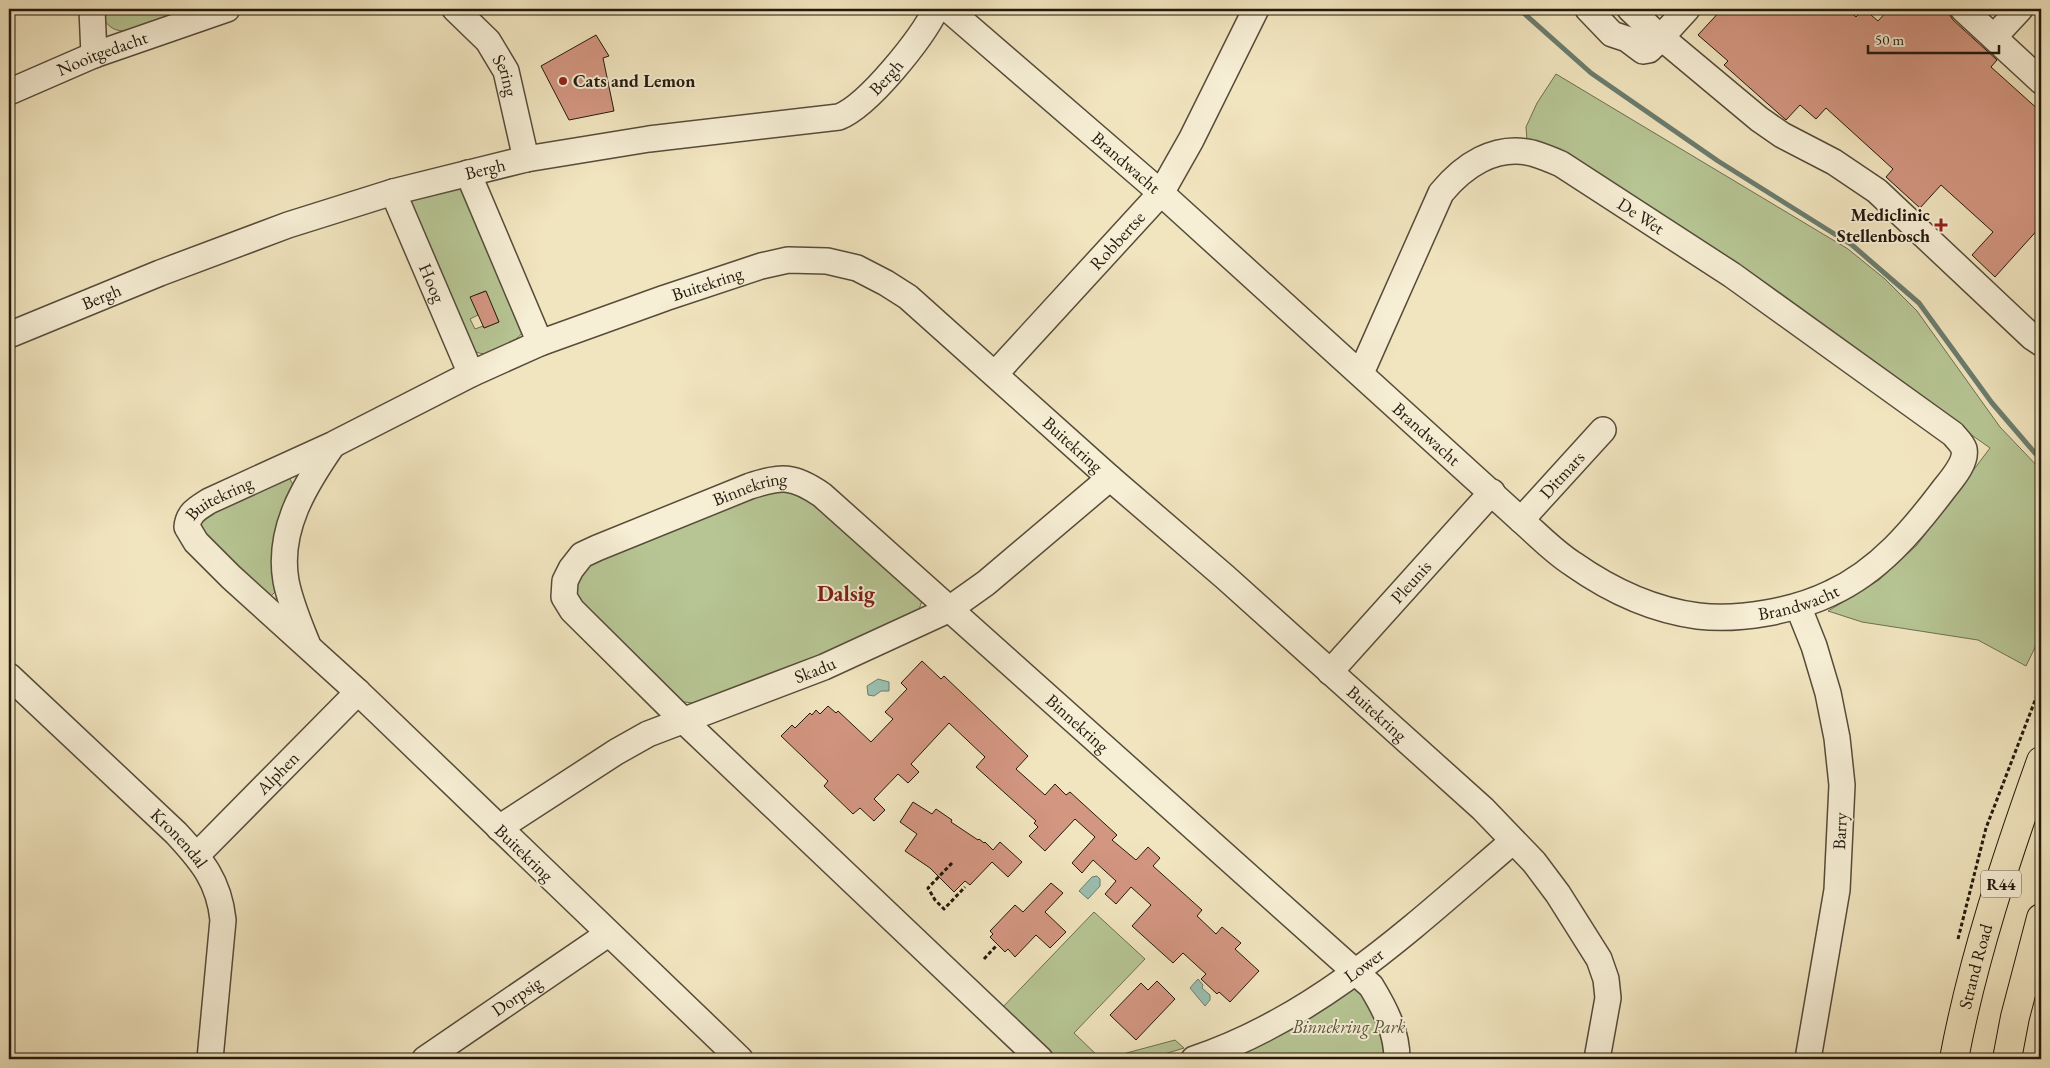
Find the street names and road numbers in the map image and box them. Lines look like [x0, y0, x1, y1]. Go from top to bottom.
street label: Nooitgedacht [53, 25, 151, 81]
street label: Sering [488, 50, 523, 99]
street label: Bergh [864, 54, 908, 100]
street label: Brandwacht [1087, 126, 1166, 199]
street label: Bergh [463, 153, 508, 185]
street label: De Wet [1613, 192, 1669, 239]
street label: Robbertse [1084, 206, 1150, 275]
street label: Hoog [414, 260, 451, 306]
street label: Buitekring [669, 261, 746, 306]
street label: Bergh [78, 278, 125, 315]
street label: Brandwacht [1388, 397, 1466, 471]
street label: Buitekring [1038, 411, 1108, 477]
street label: Ditmars [1534, 446, 1589, 503]
street label: Binnekring [709, 467, 787, 511]
street label: Buitekring [180, 471, 256, 525]
street label: Pleunis [1385, 555, 1436, 608]
street label: Brandwacht [1756, 579, 1843, 625]
street label: Skadu [791, 651, 840, 688]
street label: Buitekring [1342, 680, 1412, 746]
street label: Binnekring [1041, 689, 1114, 757]
street label: Alphen [250, 746, 304, 800]
street label: Kronendal [146, 803, 213, 872]
street label: Barry [1827, 811, 1852, 850]
street label: Buitekring [490, 819, 559, 886]
road number: R44 [1981, 871, 2021, 898]
street label: Strand Road [1953, 920, 1998, 1011]
street label: Lower [1339, 943, 1388, 987]
street label: Dorpsig [487, 971, 546, 1021]

